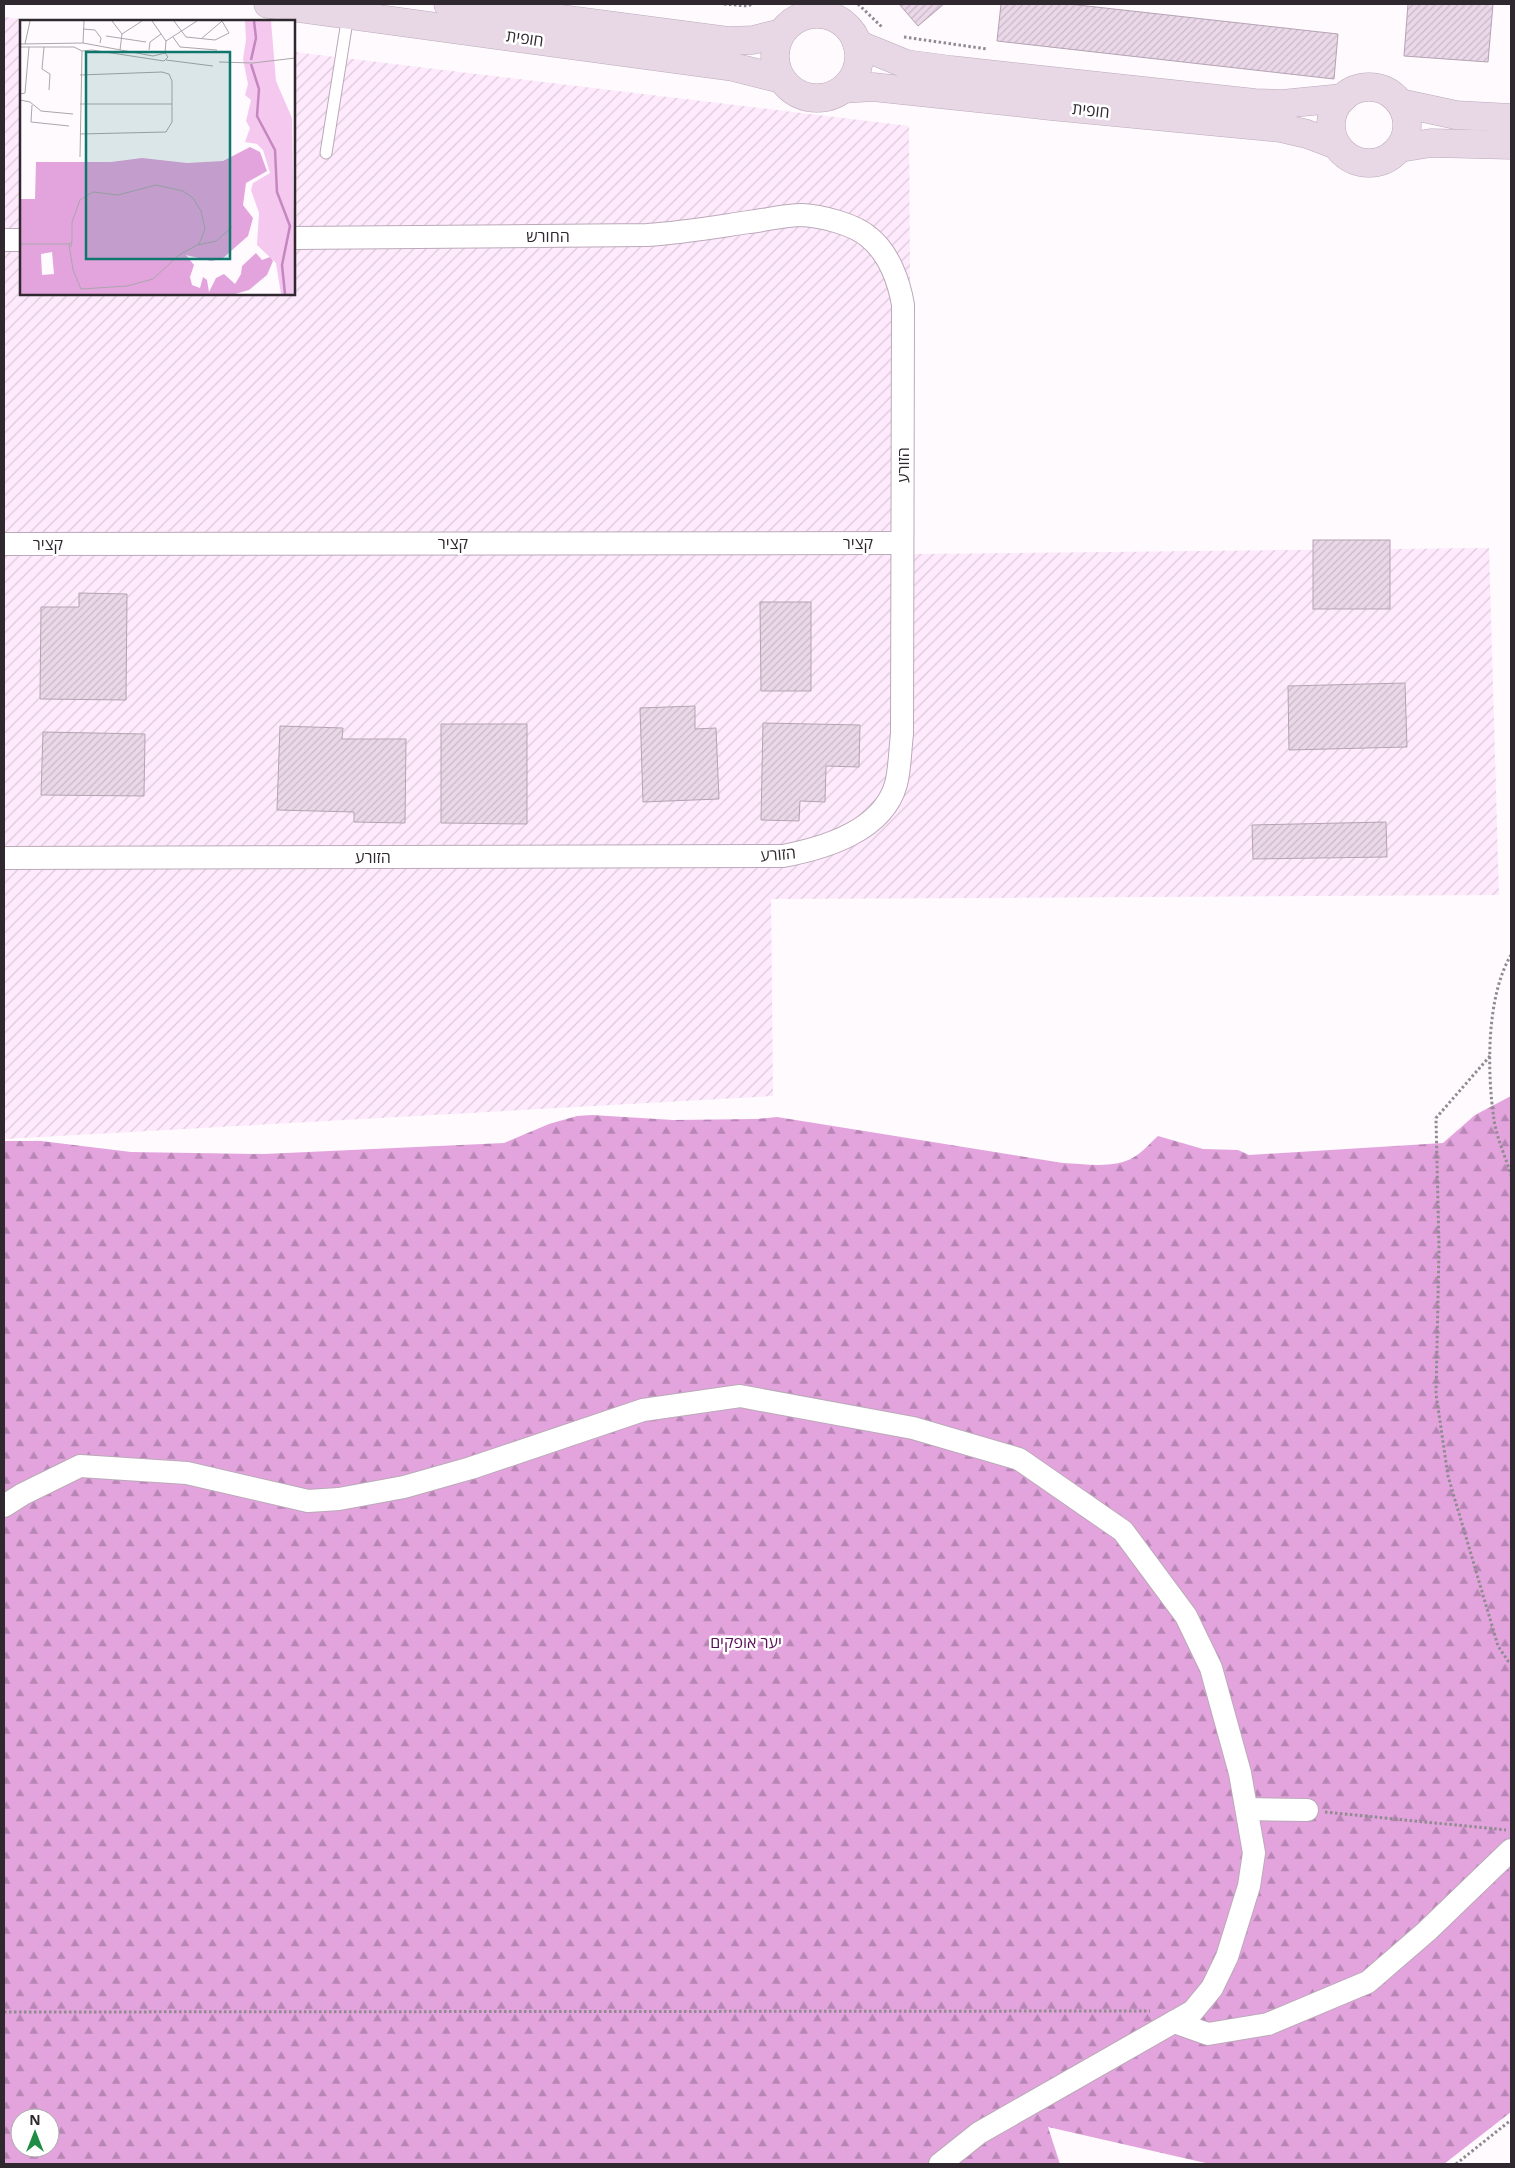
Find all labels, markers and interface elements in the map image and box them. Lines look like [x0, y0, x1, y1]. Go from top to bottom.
inset map [20, 20, 295, 295]
street label: חופית [505, 24, 545, 52]
street label: חופית [1071, 97, 1111, 123]
street label: החורש [526, 225, 570, 247]
street label: הזורע [892, 447, 914, 483]
street label: קציר [438, 532, 469, 554]
street label: קציר [843, 532, 874, 554]
street label: קציר [33, 533, 64, 555]
street label: הזורע [759, 841, 797, 867]
street label: הזורע [355, 846, 391, 868]
park label: יער אופקים [710, 1631, 782, 1653]
north arrow [10, 2108, 60, 2158]
text: N [29, 2110, 41, 2129]

